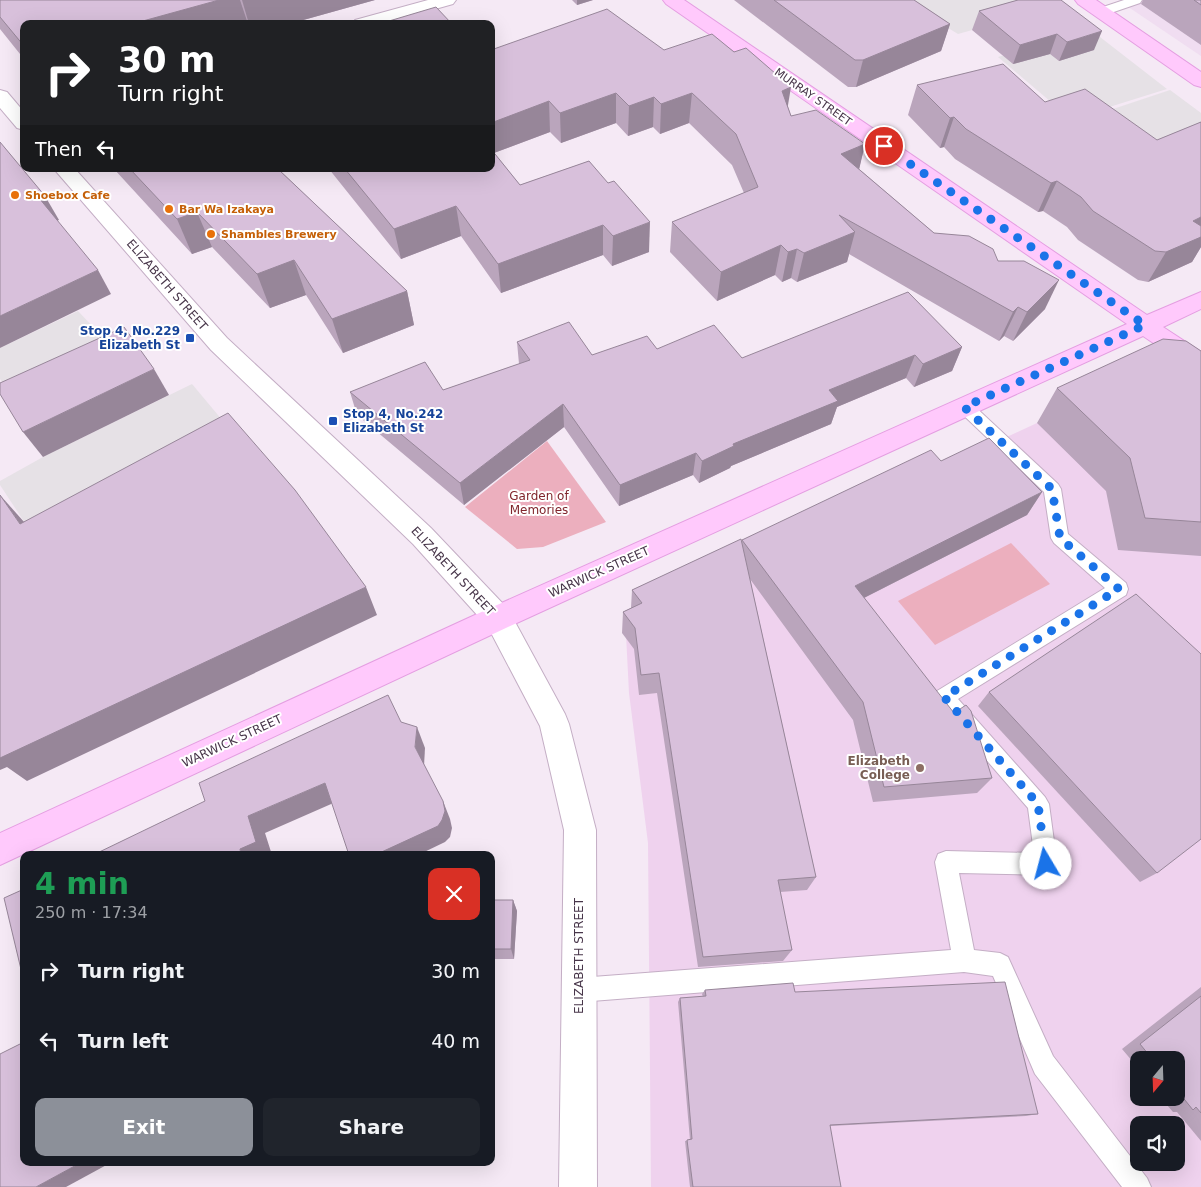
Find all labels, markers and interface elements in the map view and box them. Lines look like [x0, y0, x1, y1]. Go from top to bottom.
icon: right [35, 40, 100, 105]
text: 30 m [118, 40, 215, 80]
street label: MURRAY STREET [772, 66, 854, 129]
text: Turn right [118, 81, 223, 106]
pin [863, 125, 905, 167]
icon: arrive [870, 132, 898, 160]
icon: left [92, 135, 120, 163]
text: Then [35, 138, 82, 160]
marker: Shoebox Cafe [9, 189, 21, 201]
place label: Shoebox Cafe [25, 189, 110, 202]
marker: Bar Wa Izakaya [163, 203, 175, 215]
place label: Bar Wa Izakaya [179, 203, 274, 216]
marker: Shambles Brewery [205, 228, 217, 240]
place label: Shambles Brewery [221, 228, 337, 241]
street label: ELIZABETH STREET [124, 237, 211, 334]
place label: Stop 4, No.229 Elizabeth St [80, 324, 180, 352]
marker: Stop 4, No.229 Elizabeth St [184, 332, 196, 344]
place label: Stop 4, No.242 Elizabeth St [343, 407, 443, 435]
marker: Stop 4, No.242 Elizabeth St [327, 415, 339, 427]
park label: Garden of Memories [509, 489, 569, 517]
street label: ELIZABETH STREET [408, 524, 498, 619]
street label: WARWICK STREET [547, 543, 652, 600]
street label: WARWICK STREET [180, 711, 285, 770]
place label: Elizabeth College [847, 754, 910, 782]
marker: Elizabeth College [914, 762, 926, 774]
position arrow [1019, 837, 1071, 889]
text: 4 min [35, 866, 129, 901]
button: close [428, 868, 480, 920]
street label: ELIZABETH STREET [572, 897, 586, 1014]
text: 250 m · 17:34 [35, 903, 148, 922]
icon: right [35, 957, 63, 985]
text: Turn right [78, 960, 184, 982]
text: 30 m [431, 960, 480, 982]
icon: left [35, 1027, 63, 1055]
text: Turn left [78, 1030, 169, 1052]
text: 40 m [431, 1030, 480, 1052]
north arrow [1130, 1051, 1185, 1106]
map controls [1130, 1051, 1185, 1171]
button: Exit [35, 1098, 253, 1156]
button: Share [263, 1098, 480, 1156]
button: sound [1130, 1116, 1185, 1171]

